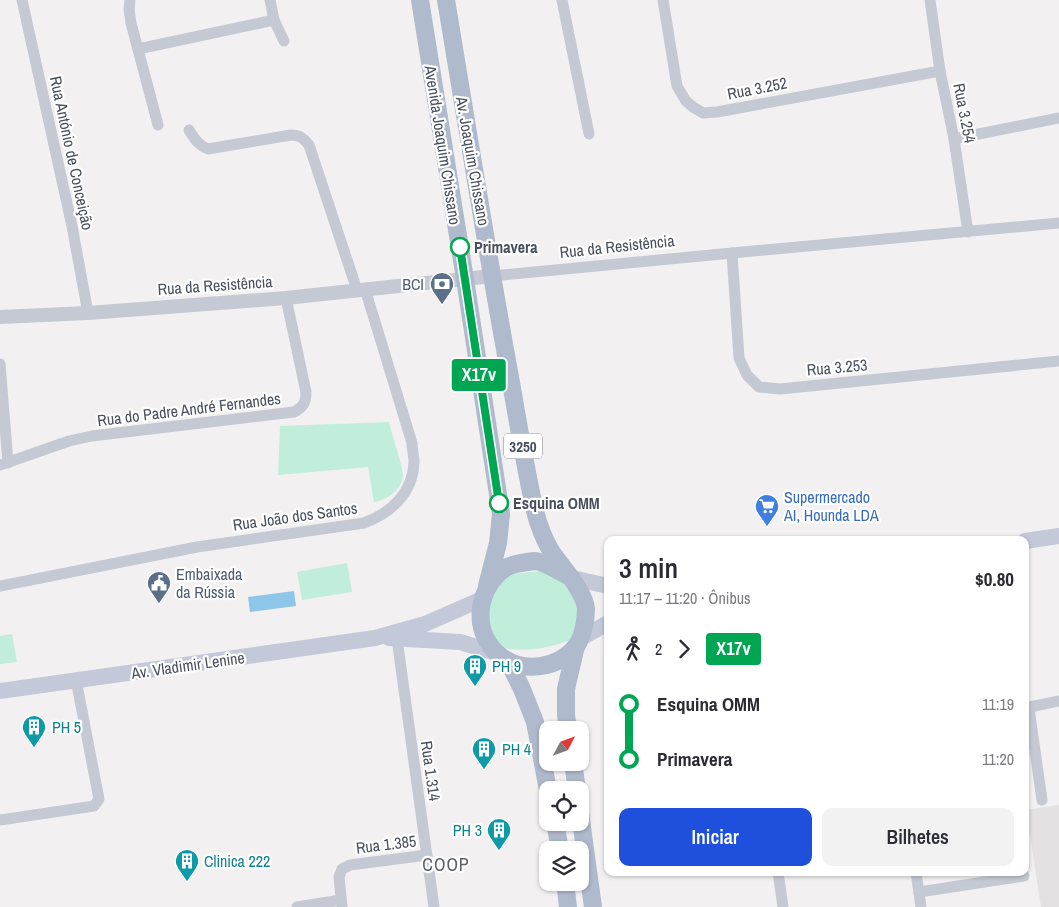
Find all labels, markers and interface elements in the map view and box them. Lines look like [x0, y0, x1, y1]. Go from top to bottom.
street label: Avenida Joaquim Chissano [419, 63, 466, 226]
street label: Rua 3.252 [725, 71, 789, 105]
street label: Rua António de Conceição [45, 74, 99, 232]
street label: Rua 3.254 [948, 81, 982, 145]
street label: Av. Joaquim Chissano [451, 94, 495, 227]
street label: Rua da Resistência [559, 229, 676, 263]
place label: Primavera [474, 236, 538, 258]
marker: Primavera [450, 237, 470, 257]
street label: Rua da Resistência [157, 270, 274, 300]
bank icon: BCI [429, 271, 455, 305]
place label: BCI [402, 273, 424, 295]
street label: Rua 3.253 [806, 353, 868, 381]
line badge: X17v [444, 359, 514, 391]
text: X17v [462, 362, 496, 387]
street label: Rua do Padre André Fernandes [96, 387, 282, 431]
road number: 3250 [504, 434, 542, 458]
place label: Supermercado AI, Hounda LDA [783, 486, 879, 526]
place label: Esquina OMM [513, 492, 600, 514]
marker: Esquina OMM [489, 493, 509, 513]
supermarket icon: Supermercado AI, Hounda LDA [754, 493, 780, 527]
street label: Rua João dos Santos [231, 496, 359, 536]
text: 3 min [619, 549, 678, 587]
place label: Embaixada da Rússia [176, 563, 243, 603]
text: $0.80 [975, 566, 1014, 592]
public building icon: Embaixada da Rússia [146, 570, 172, 604]
text: 11:17 – 11:20 · Ônibus [619, 587, 751, 609]
icon: walk [619, 635, 647, 663]
icon: forward [670, 635, 698, 663]
text: X17v [716, 636, 751, 661]
text: 2 [655, 638, 662, 660]
street label: Av. Vladimir Lenine [129, 646, 246, 684]
building icon: PH 9 [462, 653, 488, 687]
place label: PH 9 [492, 655, 521, 677]
text: Esquina OMM [657, 691, 760, 717]
text: 11:19 [982, 693, 1014, 715]
building icon: PH 5 [21, 714, 47, 748]
place label: PH 5 [52, 716, 81, 738]
north arrow [539, 721, 589, 771]
map controls [539, 721, 589, 891]
building icon: PH 4 [471, 736, 497, 770]
place label: PH 4 [502, 738, 531, 760]
street label: Rua 1.314 [416, 739, 446, 803]
text: Primavera [657, 746, 732, 772]
text: 11:20 [982, 748, 1014, 770]
button: locate [539, 781, 589, 831]
button: Iniciar [619, 808, 812, 866]
button: Bilhetes [822, 808, 1014, 866]
building icon: PH 3 [486, 817, 512, 851]
place label: PH 3 [453, 819, 482, 841]
street label: Rua 1.385 [355, 829, 417, 859]
button: layers [539, 841, 589, 891]
building icon: Clinica 222 [174, 848, 200, 882]
place label: Clinica 222 [204, 850, 270, 872]
district label: COOP [422, 852, 470, 877]

